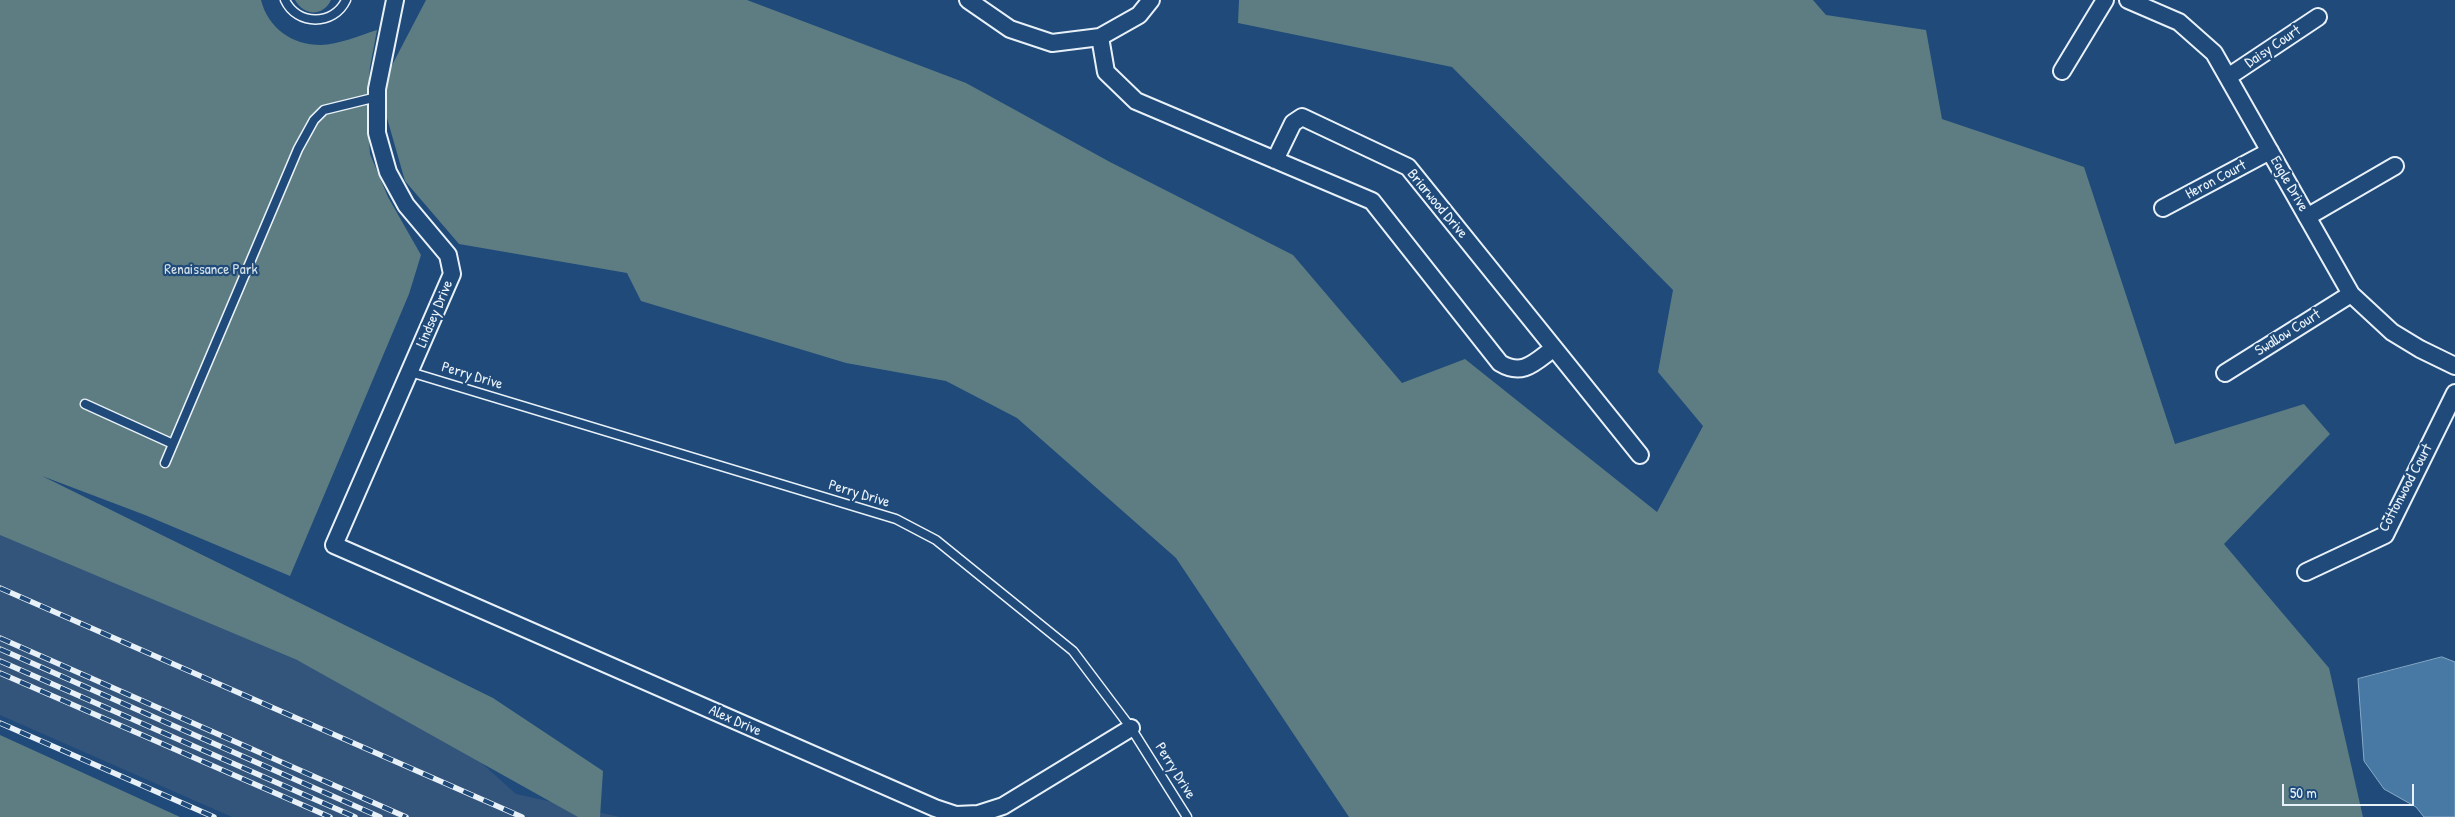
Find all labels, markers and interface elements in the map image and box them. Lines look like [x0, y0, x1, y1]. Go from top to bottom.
street label: Daisy Court [2242, 22, 2304, 72]
street label: Eagle Drive [2266, 153, 2312, 215]
street label: Heron Court [2183, 157, 2249, 203]
street label: Briarwood Drive [1403, 166, 1471, 242]
park label: Renaissance Park [164, 261, 258, 279]
street label: Lindsey Drive [413, 278, 457, 350]
street label: Swallow Court [2252, 306, 2324, 360]
street label: Perry Drive [439, 358, 505, 394]
street label: Cottonwood Court [2375, 441, 2437, 535]
street label: Perry Drive [826, 476, 892, 512]
street label: Alex Drive [706, 701, 764, 741]
street label: Perry Drive [1151, 740, 1199, 802]
scale bar [2285, 774, 2418, 806]
text: 50 m [2290, 782, 2317, 803]

